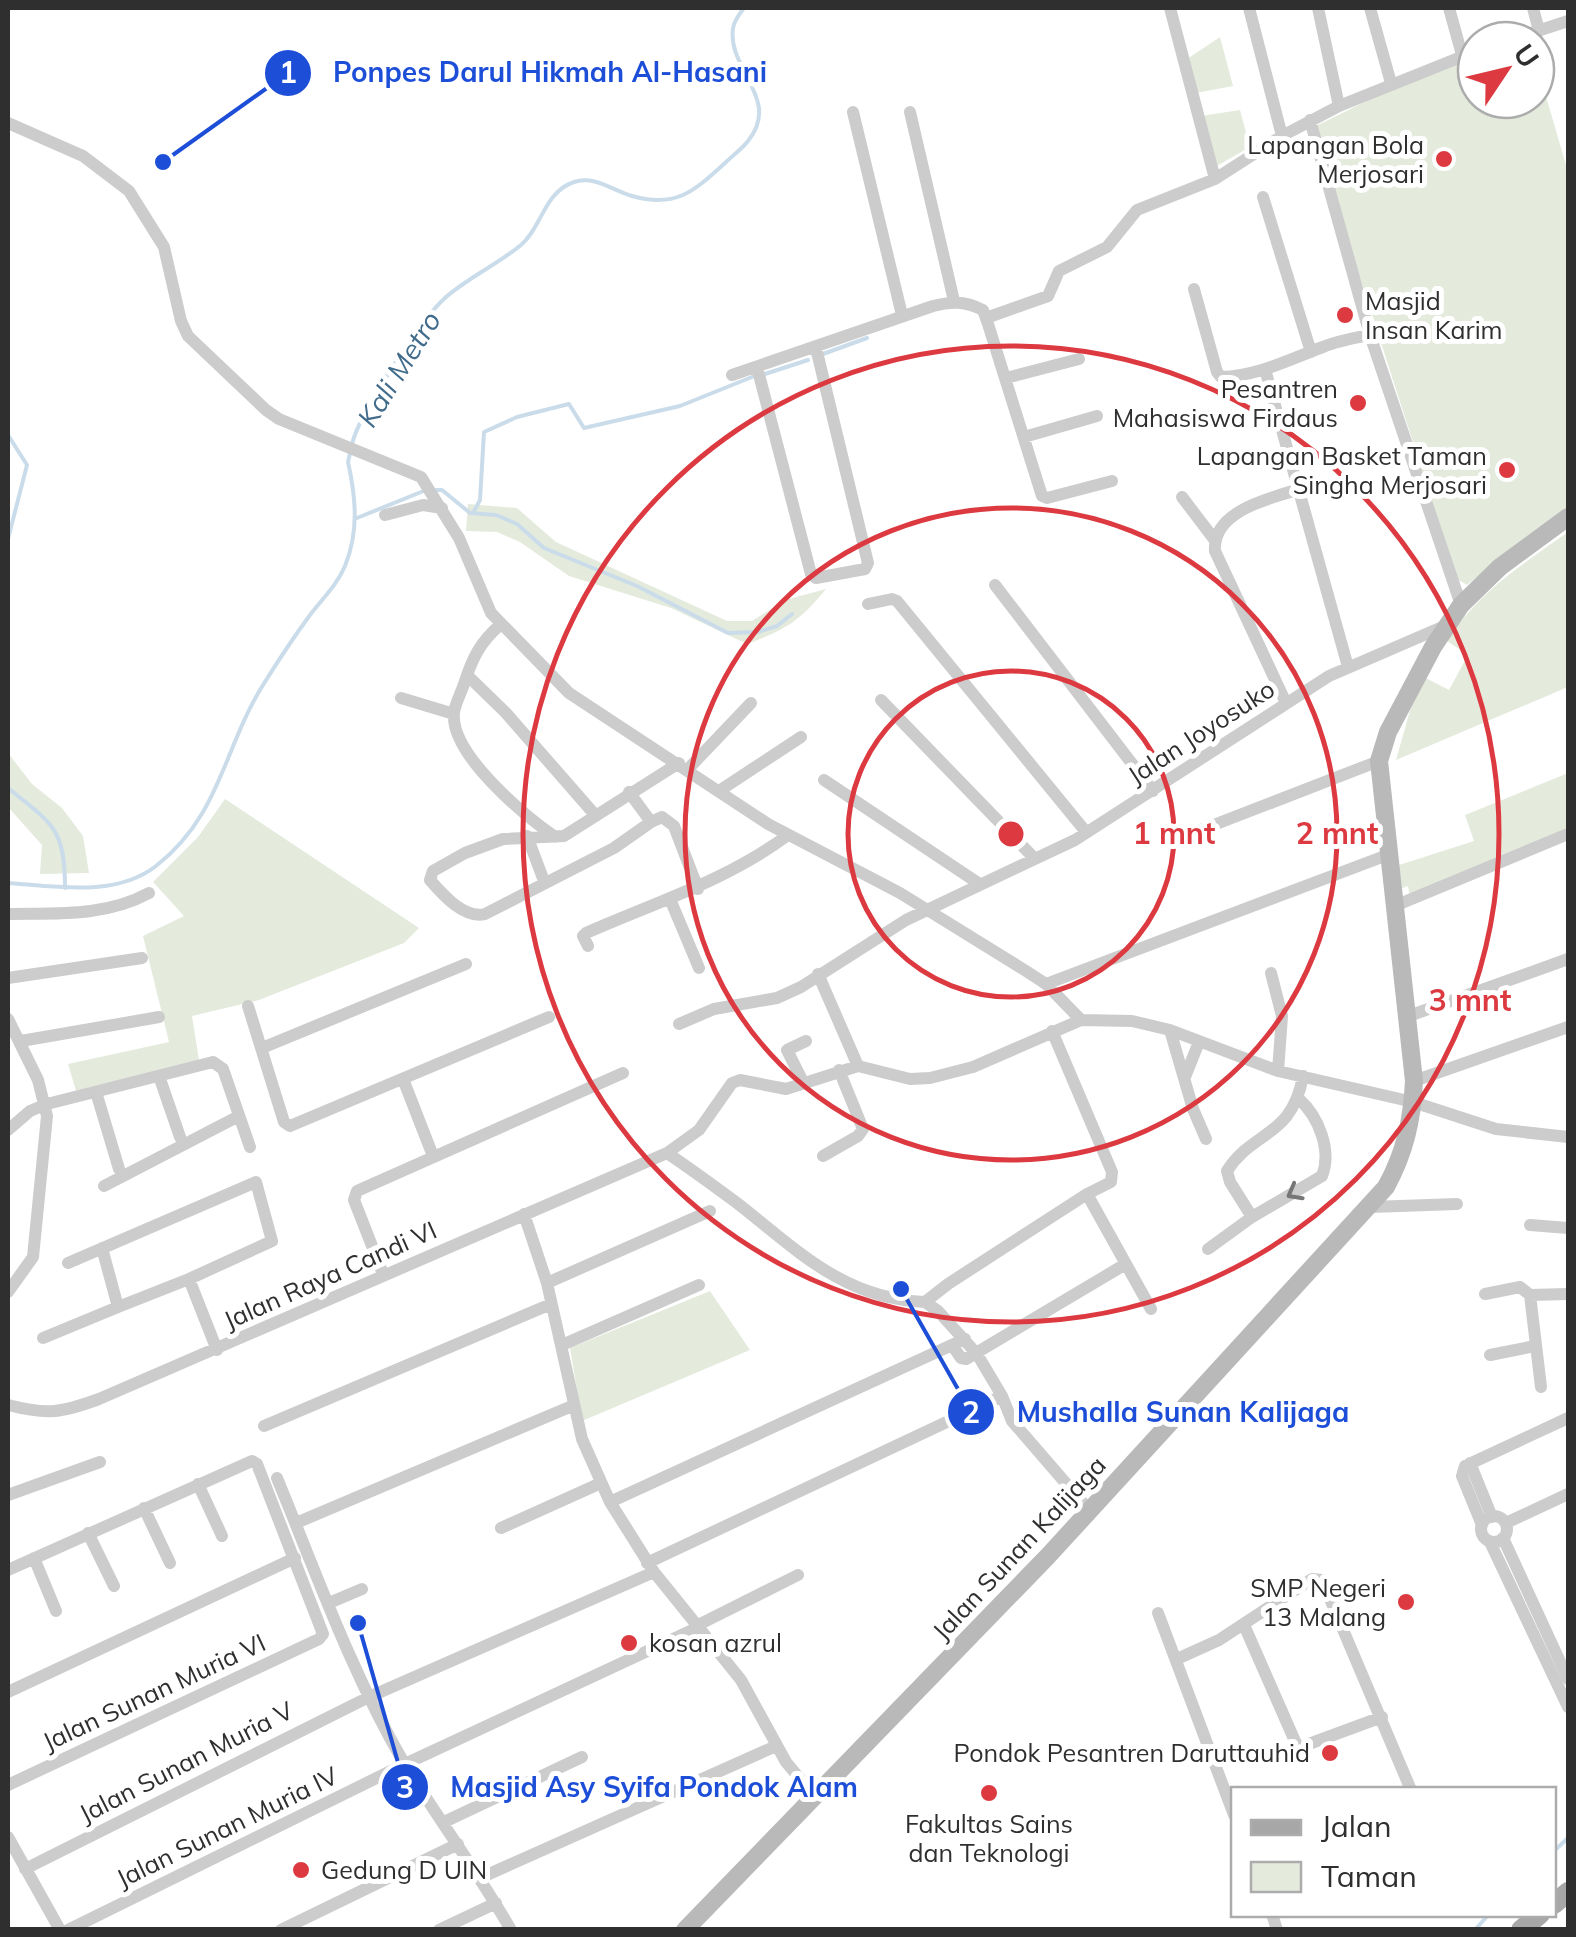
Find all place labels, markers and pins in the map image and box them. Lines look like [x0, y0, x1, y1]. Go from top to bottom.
callout: Ponpes Darul Hikmah Al-Hasani [263, 44, 787, 102]
place label: Lapangan Bola Merjosari [1247, 129, 1424, 189]
marker: Lapangan Bola Merjosari [1433, 148, 1455, 170]
place label: Masjid Insan Karim [1365, 285, 1503, 345]
marker: Masjid Insan Karim [1334, 304, 1356, 326]
place label: Pesantren Mahasiswa Firdaus [1113, 373, 1338, 433]
marker: Pesantren Mahasiswa Firdaus [1347, 392, 1369, 414]
place label: Lapangan Basket Taman Singha Merjosari [1197, 440, 1487, 500]
marker: Lapangan Basket Taman Singha Merjosari [1496, 459, 1518, 481]
centre of rings [993, 816, 1029, 852]
callout: Mushalla Sunan Kalijaga [946, 1383, 1369, 1441]
place label: SMP Negeri 13 Malang [1250, 1572, 1386, 1632]
marker: SMP Negeri 13 Malang [1395, 1591, 1417, 1613]
place label: kosan azrul [649, 1627, 782, 1658]
marker: kosan azrul [618, 1632, 640, 1654]
place label: Pondok Pesantren Daruttauhid [954, 1737, 1310, 1768]
marker: Pondok Pesantren Daruttauhid [1319, 1742, 1341, 1764]
callout: Masjid Asy Syifa Pondok Alam [380, 1758, 878, 1816]
marker: Fakultas Sains dan Teknologi [978, 1782, 1000, 1804]
place label: Fakultas Sains dan Teknologi [905, 1808, 1073, 1868]
place label: Gedung D UIN [321, 1854, 487, 1885]
marker: Gedung D UIN [290, 1859, 312, 1881]

